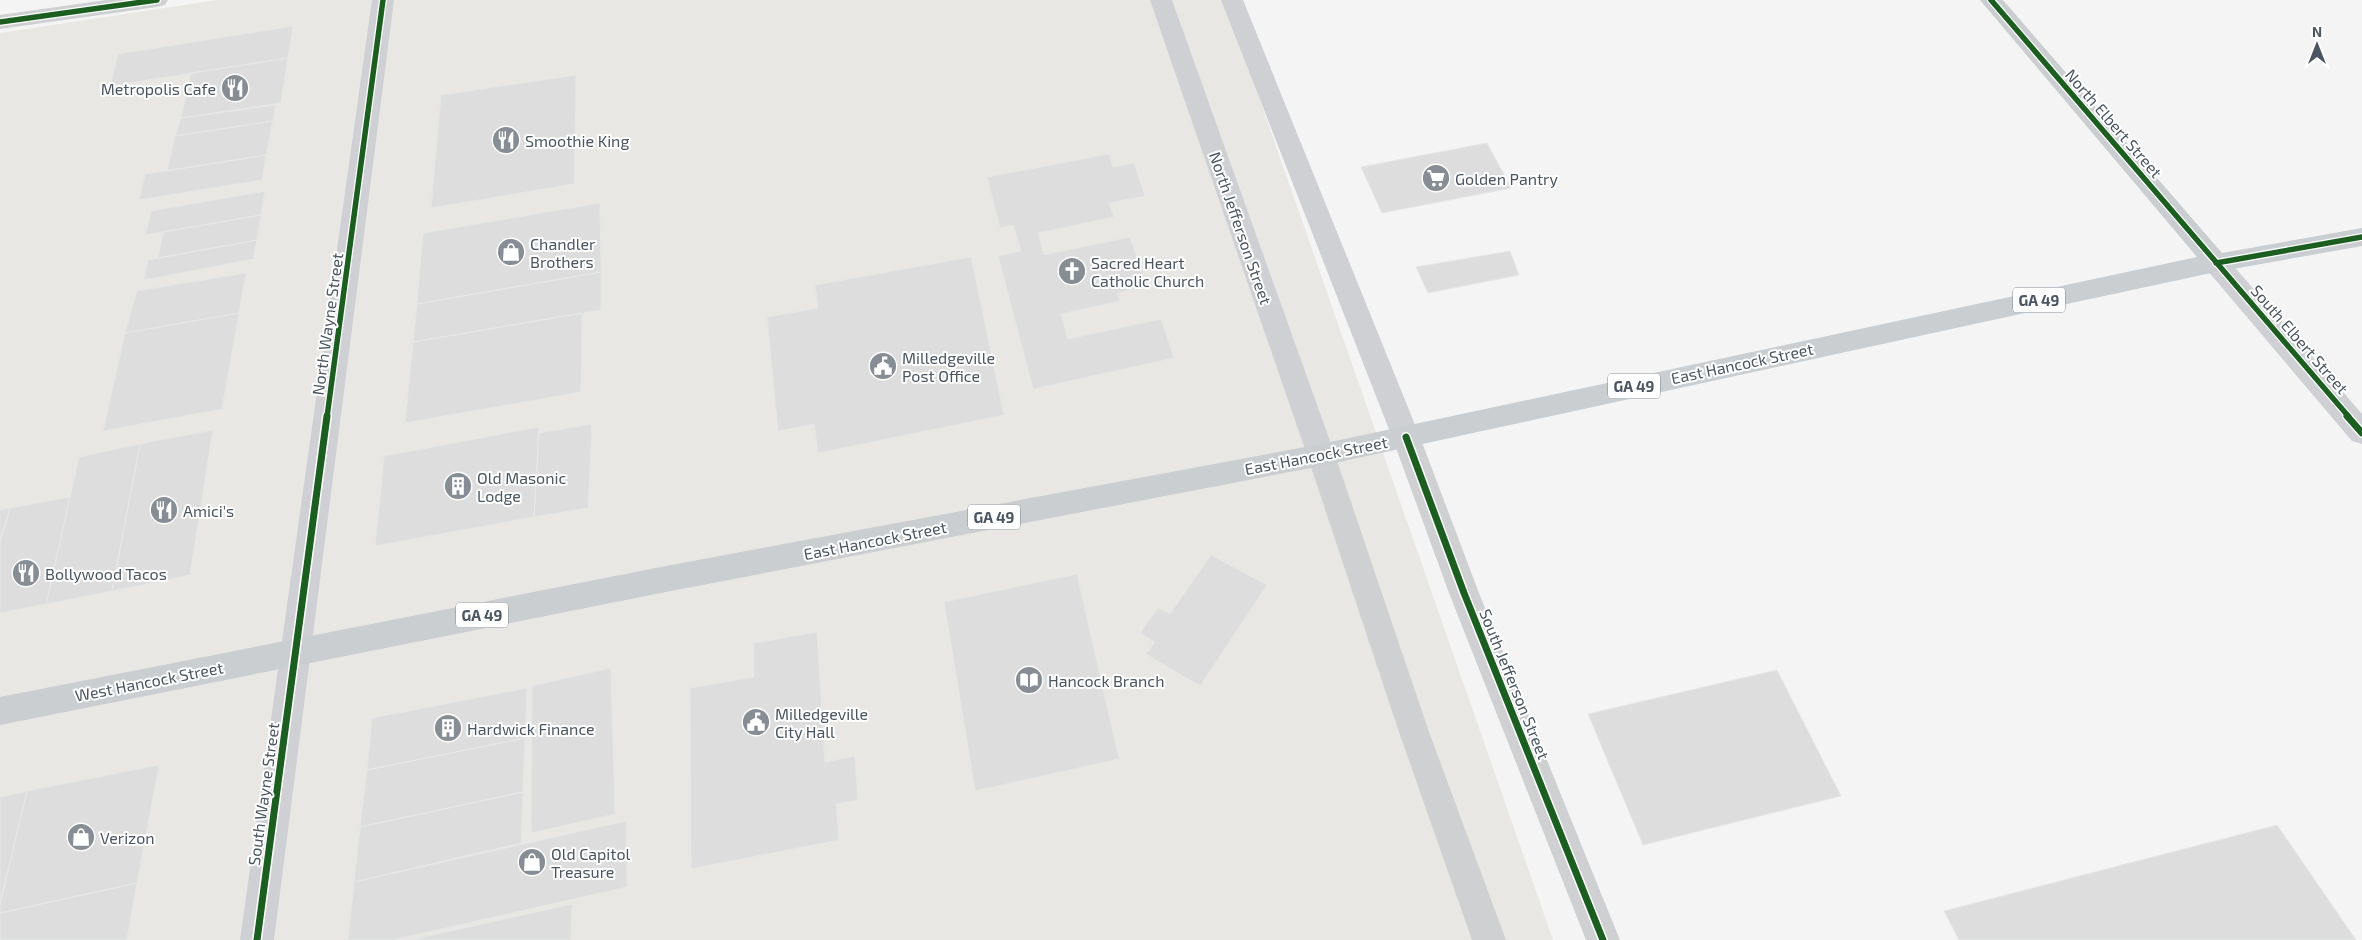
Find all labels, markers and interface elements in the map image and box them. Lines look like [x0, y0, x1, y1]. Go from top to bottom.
north arrow [2292, 20, 2342, 70]
text: N [2312, 23, 2322, 40]
street label: North Elbert Street [2062, 65, 2166, 181]
restaurant icon: Metropolis Cafe [220, 73, 250, 103]
place label: Metropolis Cafe [101, 79, 216, 98]
restaurant icon: Smoothie King [491, 125, 521, 155]
place label: Smoothie King [525, 131, 629, 150]
street label: North Jefferson Street [1206, 149, 1276, 307]
supermarket icon: Golden Pantry [1421, 163, 1451, 193]
place label: Golden Pantry [1455, 169, 1558, 188]
place label: Chandler Brothers [530, 234, 596, 271]
shop icon: Chandler Brothers [496, 237, 526, 267]
street label: North Wayne Street [308, 252, 346, 396]
place label: Sacred Heart Catholic Church [1091, 253, 1204, 290]
church icon: Sacred Heart Catholic Church [1057, 256, 1087, 286]
street label: South Elbert Street [2248, 281, 2352, 397]
road number: GA 49 [2013, 288, 2065, 312]
street label: East Hancock Street [1669, 339, 1815, 387]
place label: Milledgeville Post Office [902, 348, 995, 385]
public building icon: Milledgeville Post Office [868, 351, 898, 381]
road number: GA 49 [1608, 374, 1660, 398]
street label: East Hancock Street [1243, 432, 1389, 478]
place label: Old Masonic Lodge [477, 468, 566, 505]
building icon: Old Masonic Lodge [443, 471, 473, 501]
restaurant icon: Amici's [149, 495, 179, 525]
place label: Amici's [183, 501, 234, 520]
road number: GA 49 [968, 504, 1020, 530]
street label: East Hancock Street [802, 517, 948, 563]
restaurant icon: Bollywood Tacos [11, 558, 41, 588]
place label: Bollywood Tacos [45, 564, 167, 583]
road number: GA 49 [456, 602, 508, 628]
street label: South Jefferson Street [1476, 606, 1554, 762]
street label: West Hancock Street [73, 657, 225, 705]
library icon: Hancock Branch [1014, 665, 1044, 695]
place label: Hancock Branch [1048, 671, 1164, 690]
place label: Milledgeville City Hall [775, 704, 868, 741]
public building icon: Milledgeville City Hall [741, 707, 771, 737]
building icon: Hardwick Finance [433, 713, 463, 743]
place label: Hardwick Finance [467, 719, 595, 738]
street label: South Wayne Street [244, 721, 282, 867]
shop icon: Verizon [66, 822, 96, 852]
place label: Verizon [100, 828, 155, 847]
place label: Old Capitol Treasure [551, 844, 631, 881]
shop icon: Old Capitol Treasure [517, 847, 547, 877]

